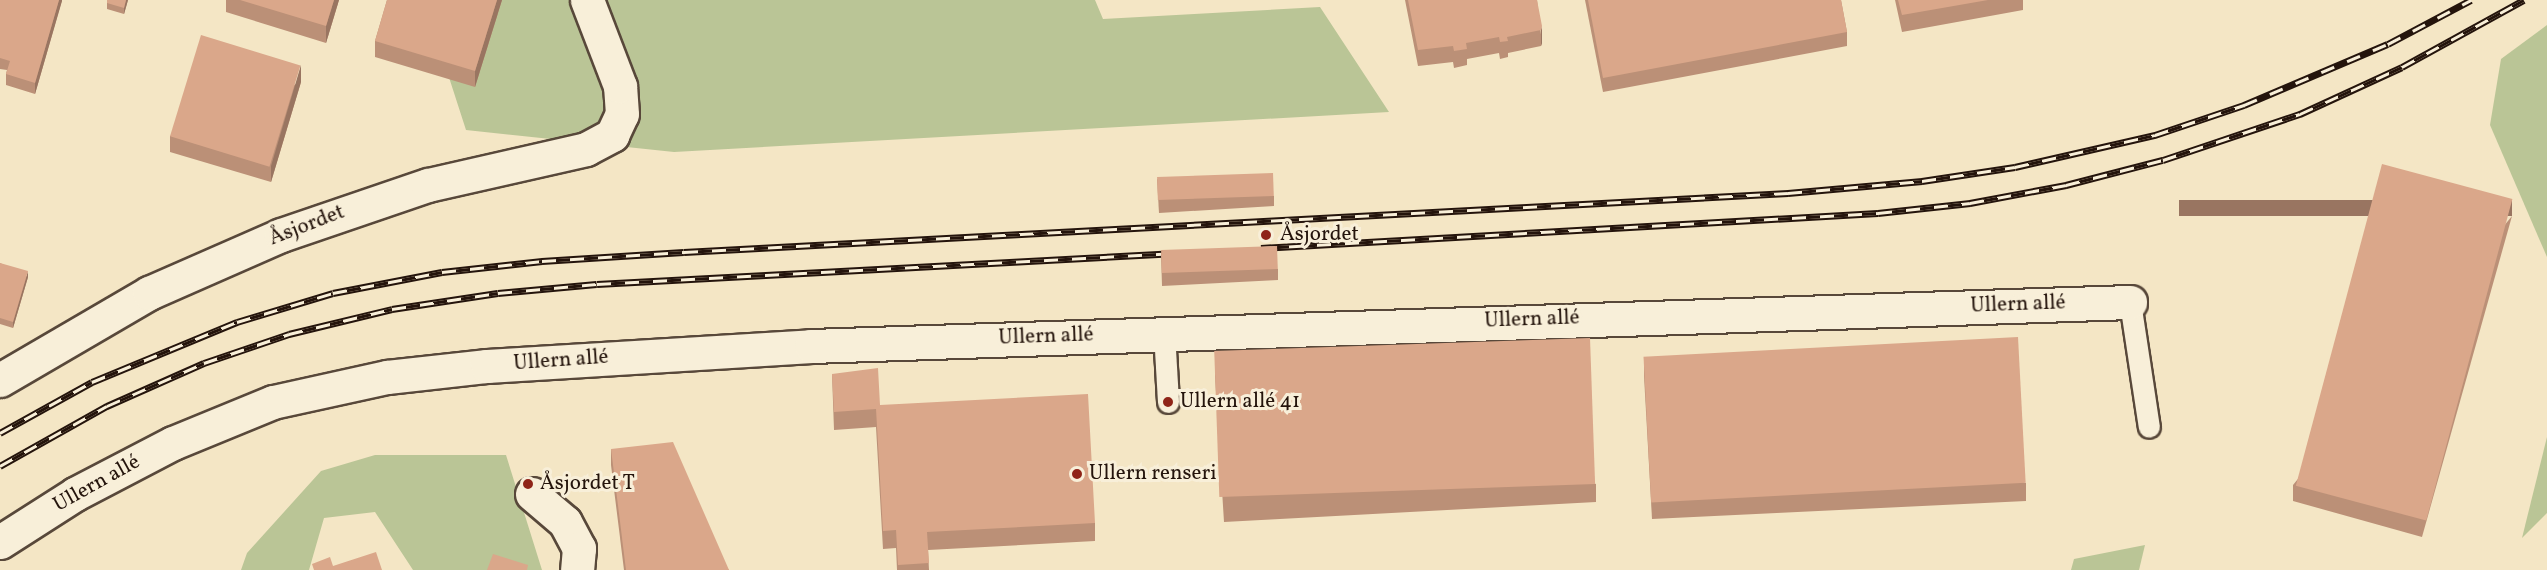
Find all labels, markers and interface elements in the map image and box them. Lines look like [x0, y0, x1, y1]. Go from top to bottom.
street label: Åsjordet [266, 200, 348, 252]
place label: Åsjordet [1280, 222, 1359, 248]
marker: Åsjordet [1257, 226, 1275, 244]
street label: Ullern allé [1970, 291, 2066, 319]
street label: Ullern allé [1484, 306, 1580, 334]
street label: Ullern allé [998, 323, 1094, 351]
street label: Ullern allé [513, 345, 609, 377]
place label: Ullern allé 41 [1180, 389, 1300, 415]
marker: Ullern allé 41 [1161, 395, 1175, 409]
street label: Ullern allé [49, 450, 145, 518]
place label: Ullern renseri [1089, 461, 1217, 487]
marker: Ullern renseri [1070, 467, 1084, 481]
place label: Åsjordet T [540, 471, 635, 497]
marker: Åsjordet T [521, 477, 535, 491]

